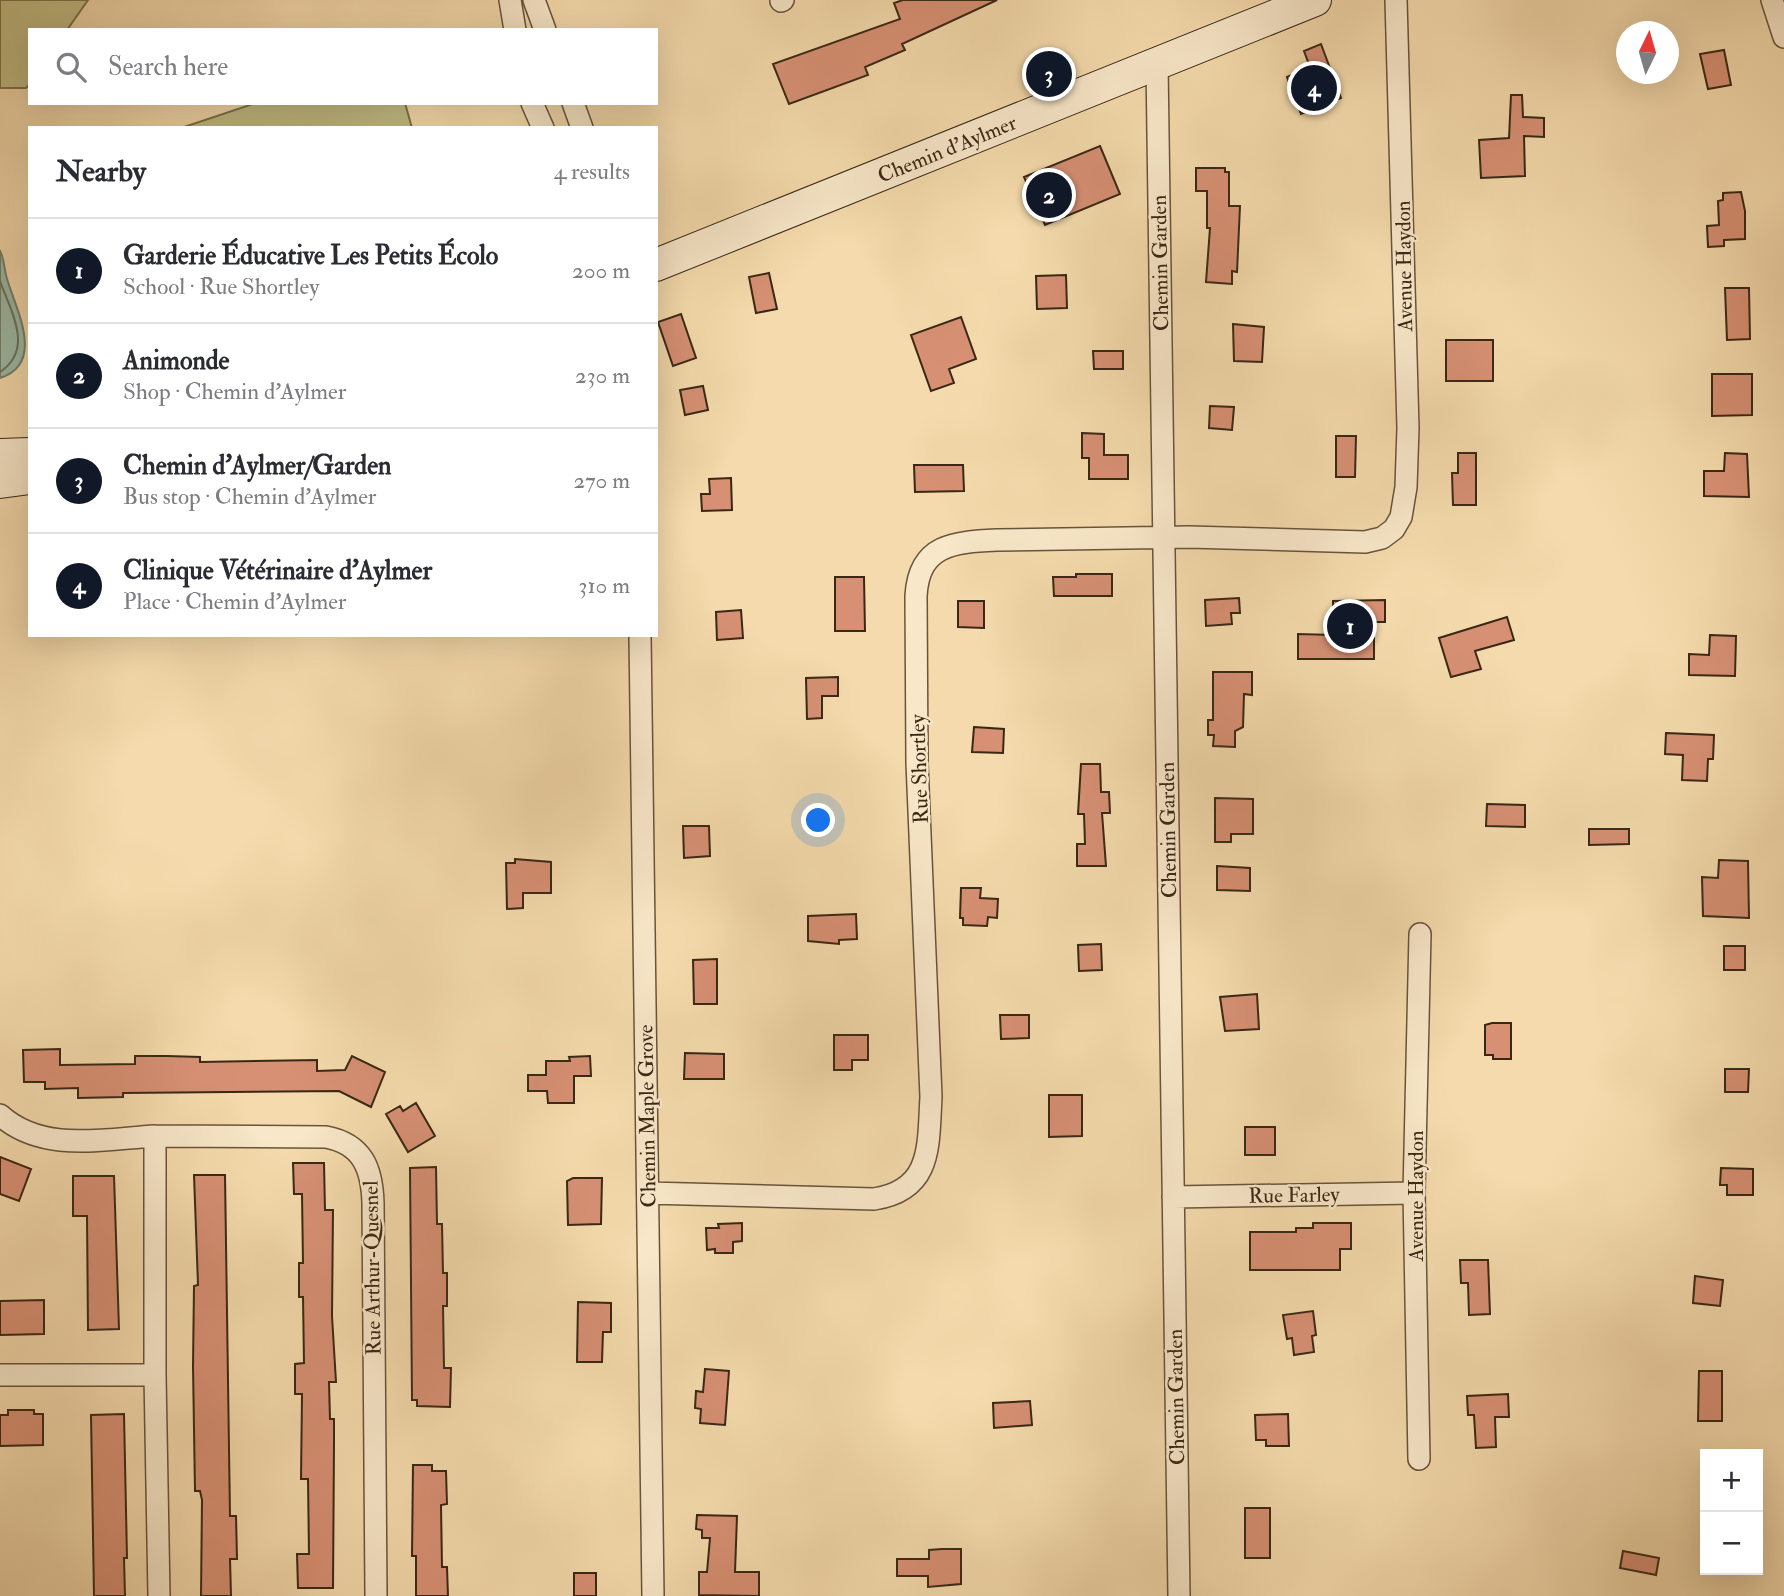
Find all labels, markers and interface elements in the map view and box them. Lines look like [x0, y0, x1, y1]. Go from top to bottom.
north arrow [1616, 21, 1679, 84]
search box [28, 28, 658, 105]
icon: search [52, 48, 90, 86]
pin: 3 [1026, 48, 1072, 100]
text: Search here [108, 51, 228, 83]
pin: 4 [1291, 62, 1337, 114]
street label: Chemin d'Aylmer [874, 109, 1021, 190]
text: Nearby [56, 153, 146, 190]
text: 4 results [554, 157, 630, 186]
pin: 2 [1026, 169, 1072, 221]
street label: Chemin Garden [1146, 194, 1175, 331]
street label: Avenue Haydon [1390, 200, 1419, 333]
text: Garderie Éducative Les Petits Écolo [123, 240, 498, 272]
text: 1 [75, 256, 83, 285]
text: 200 m [572, 256, 630, 285]
text: School · Rue Shortley [123, 272, 319, 301]
text: Animonde [123, 345, 229, 377]
text: 2 [73, 361, 85, 390]
text: 230 m [575, 361, 630, 390]
text: Shop · Chemin d'Aylmer [123, 377, 346, 406]
text: Chemin d'Aylmer/Garden [123, 450, 391, 482]
text: 3 [75, 466, 83, 495]
text: 270 m [573, 466, 630, 495]
text: Bus stop · Chemin d'Aylmer [123, 482, 376, 511]
text: Clinique Vétérinaire d'Aylmer [123, 555, 432, 587]
text: 4 [73, 571, 85, 600]
text: 310 m [579, 571, 630, 600]
text: Place · Chemin d'Aylmer [123, 587, 346, 616]
pin: 1 [1327, 600, 1373, 652]
street label: Rue Shortley [904, 713, 935, 824]
street label: Chemin Garden [1154, 761, 1183, 898]
your location [801, 803, 835, 837]
street label: Chemin Maple Grove [632, 1024, 663, 1208]
street label: Avenue Haydon [1403, 1130, 1430, 1263]
street label: Rue Arthur-Quesnel [357, 1180, 388, 1356]
street label: Rue Farley [1248, 1181, 1341, 1210]
street label: Chemin Garden [1162, 1328, 1191, 1465]
map controls [1700, 1449, 1763, 1575]
button: + [1700, 1449, 1763, 1512]
button: − [1700, 1512, 1763, 1575]

